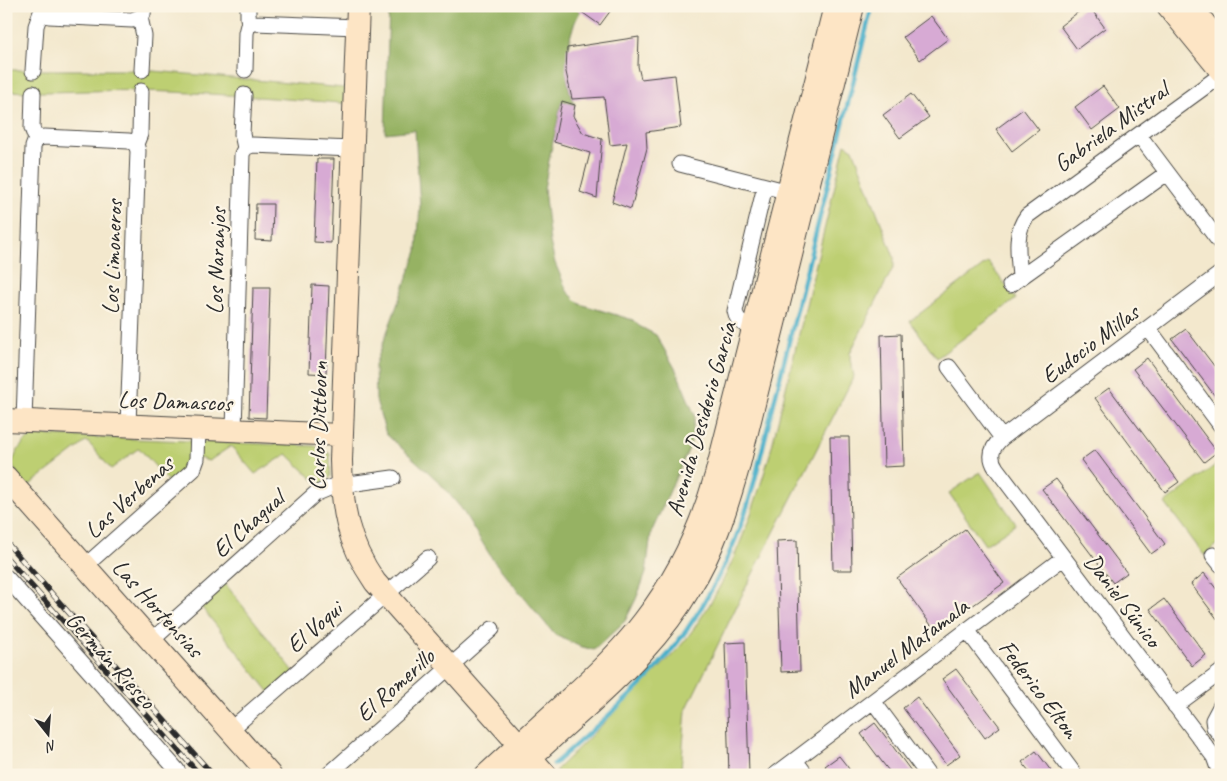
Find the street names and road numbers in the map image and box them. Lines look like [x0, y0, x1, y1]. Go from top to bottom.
street label: Gabriela Mistral [1048, 73, 1177, 179]
street label: Los Limoneros [95, 197, 129, 315]
street label: Los Naranjos [199, 205, 233, 315]
street label: Eudocio Millas [1035, 296, 1146, 390]
street label: Avenida Desiderio García [659, 317, 744, 520]
street label: Carlos Dittborn [302, 361, 334, 491]
street label: Los Damascos [117, 384, 234, 418]
street label: Las Verbenas [78, 448, 181, 545]
street label: El Chagual [206, 481, 293, 564]
street label: Daniel Súnico [1078, 547, 1170, 655]
street label: Las Hortensias [106, 552, 211, 665]
street label: Manuel Matamala [838, 590, 975, 705]
street label: El Voqui [280, 592, 351, 659]
street label: Germán Riesco [59, 605, 164, 716]
street label: Federico Elton [992, 634, 1087, 745]
street label: El Romerillo [349, 641, 442, 728]

